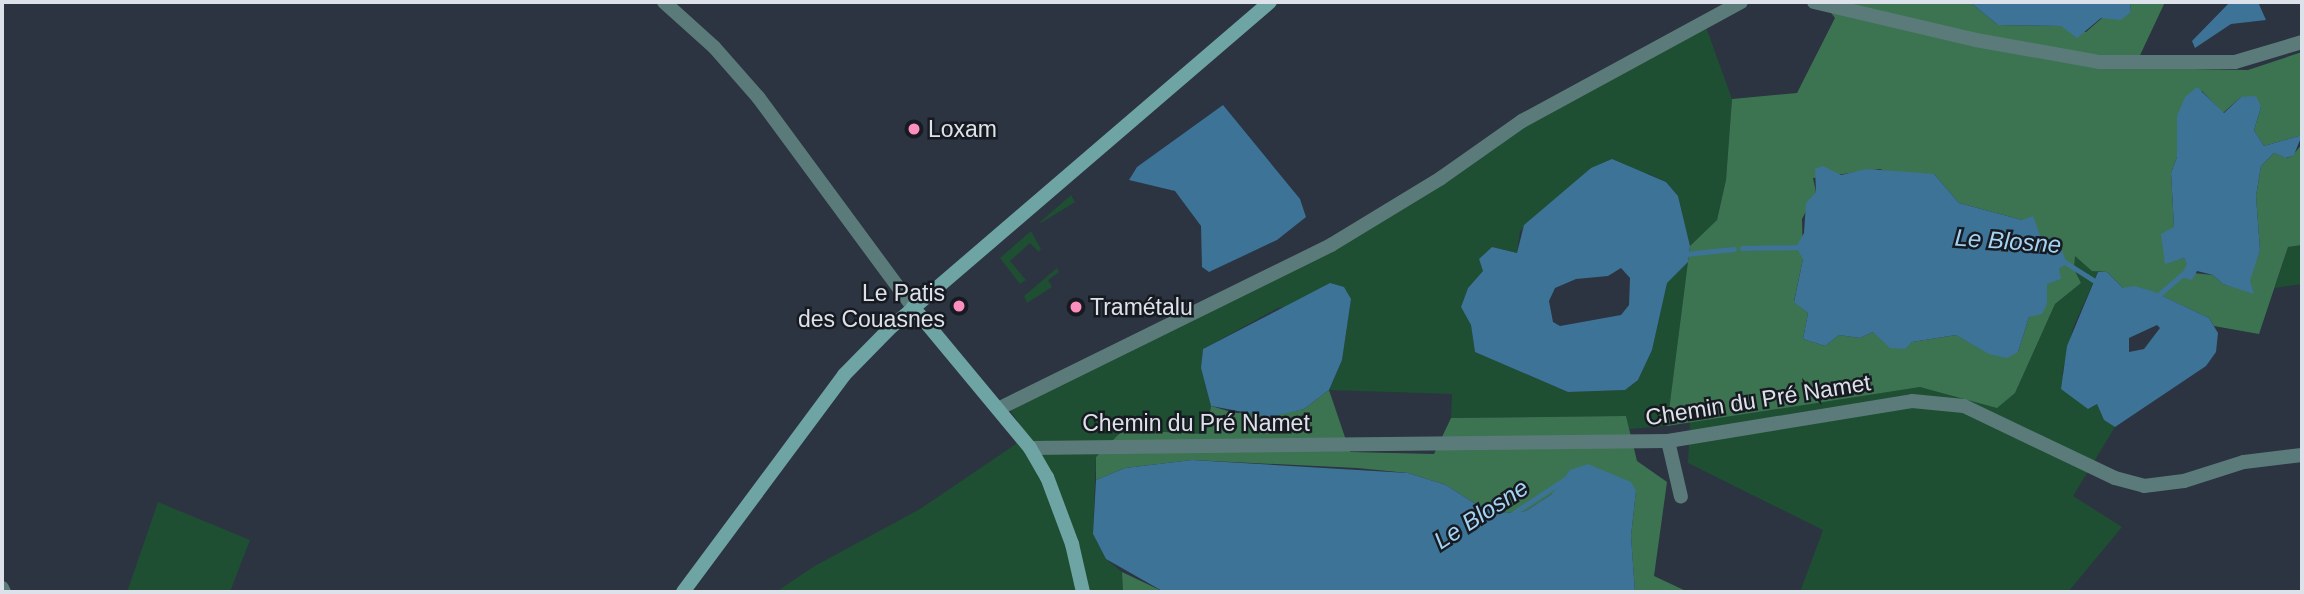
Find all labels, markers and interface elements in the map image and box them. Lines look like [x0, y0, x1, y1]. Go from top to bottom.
place label: Loxam [928, 115, 997, 143]
marker: Loxam [906, 121, 922, 137]
water label: Le Blosne [1954, 223, 2062, 259]
place label: Le Patis des Couasnes [798, 279, 945, 333]
place label: Tramétalu [1090, 293, 1193, 321]
marker: Le Patis des Couasnes [951, 298, 967, 314]
marker: Tramétalu [1068, 299, 1084, 315]
street label: Chemin du Pré Namet [1643, 369, 1873, 431]
street label: Chemin du Pré Namet [1082, 409, 1310, 437]
water label: Le Blosne [1428, 473, 1534, 555]

